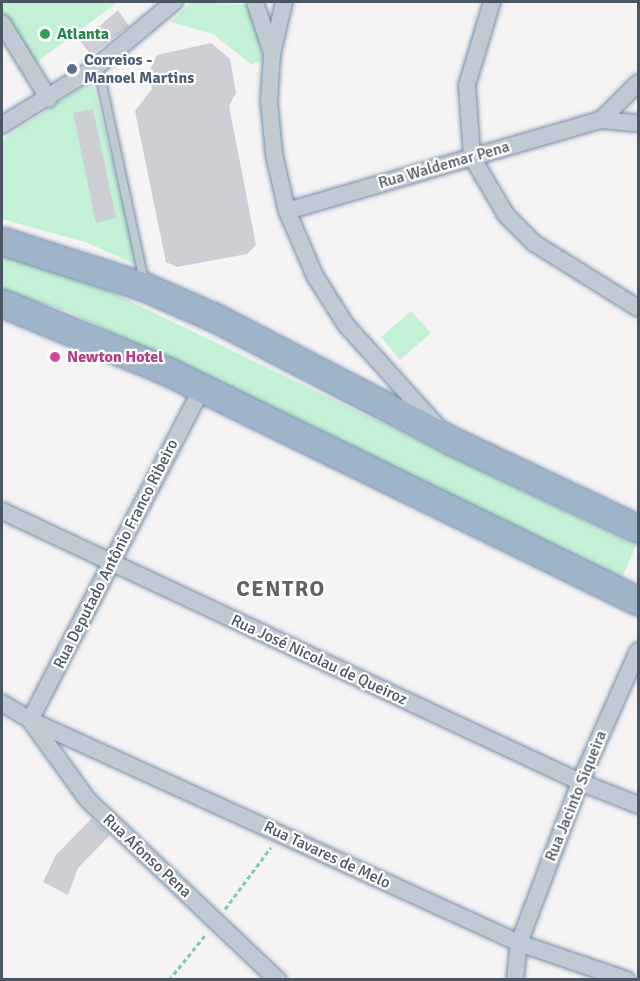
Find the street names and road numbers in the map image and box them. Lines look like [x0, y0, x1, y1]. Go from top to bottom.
street label: Rua Waldemar Pena [376, 137, 512, 193]
street label: Rua Deputado Antônio Franco Ribeiro [50, 436, 182, 672]
street label: Rua José Nicolau de Queiroz [228, 611, 410, 709]
street label: Rua Jacinto Siqueira [541, 728, 611, 864]
street label: Rua Afonso Pena [99, 810, 195, 902]
street label: Rua Tavares de Melo [261, 817, 393, 893]

